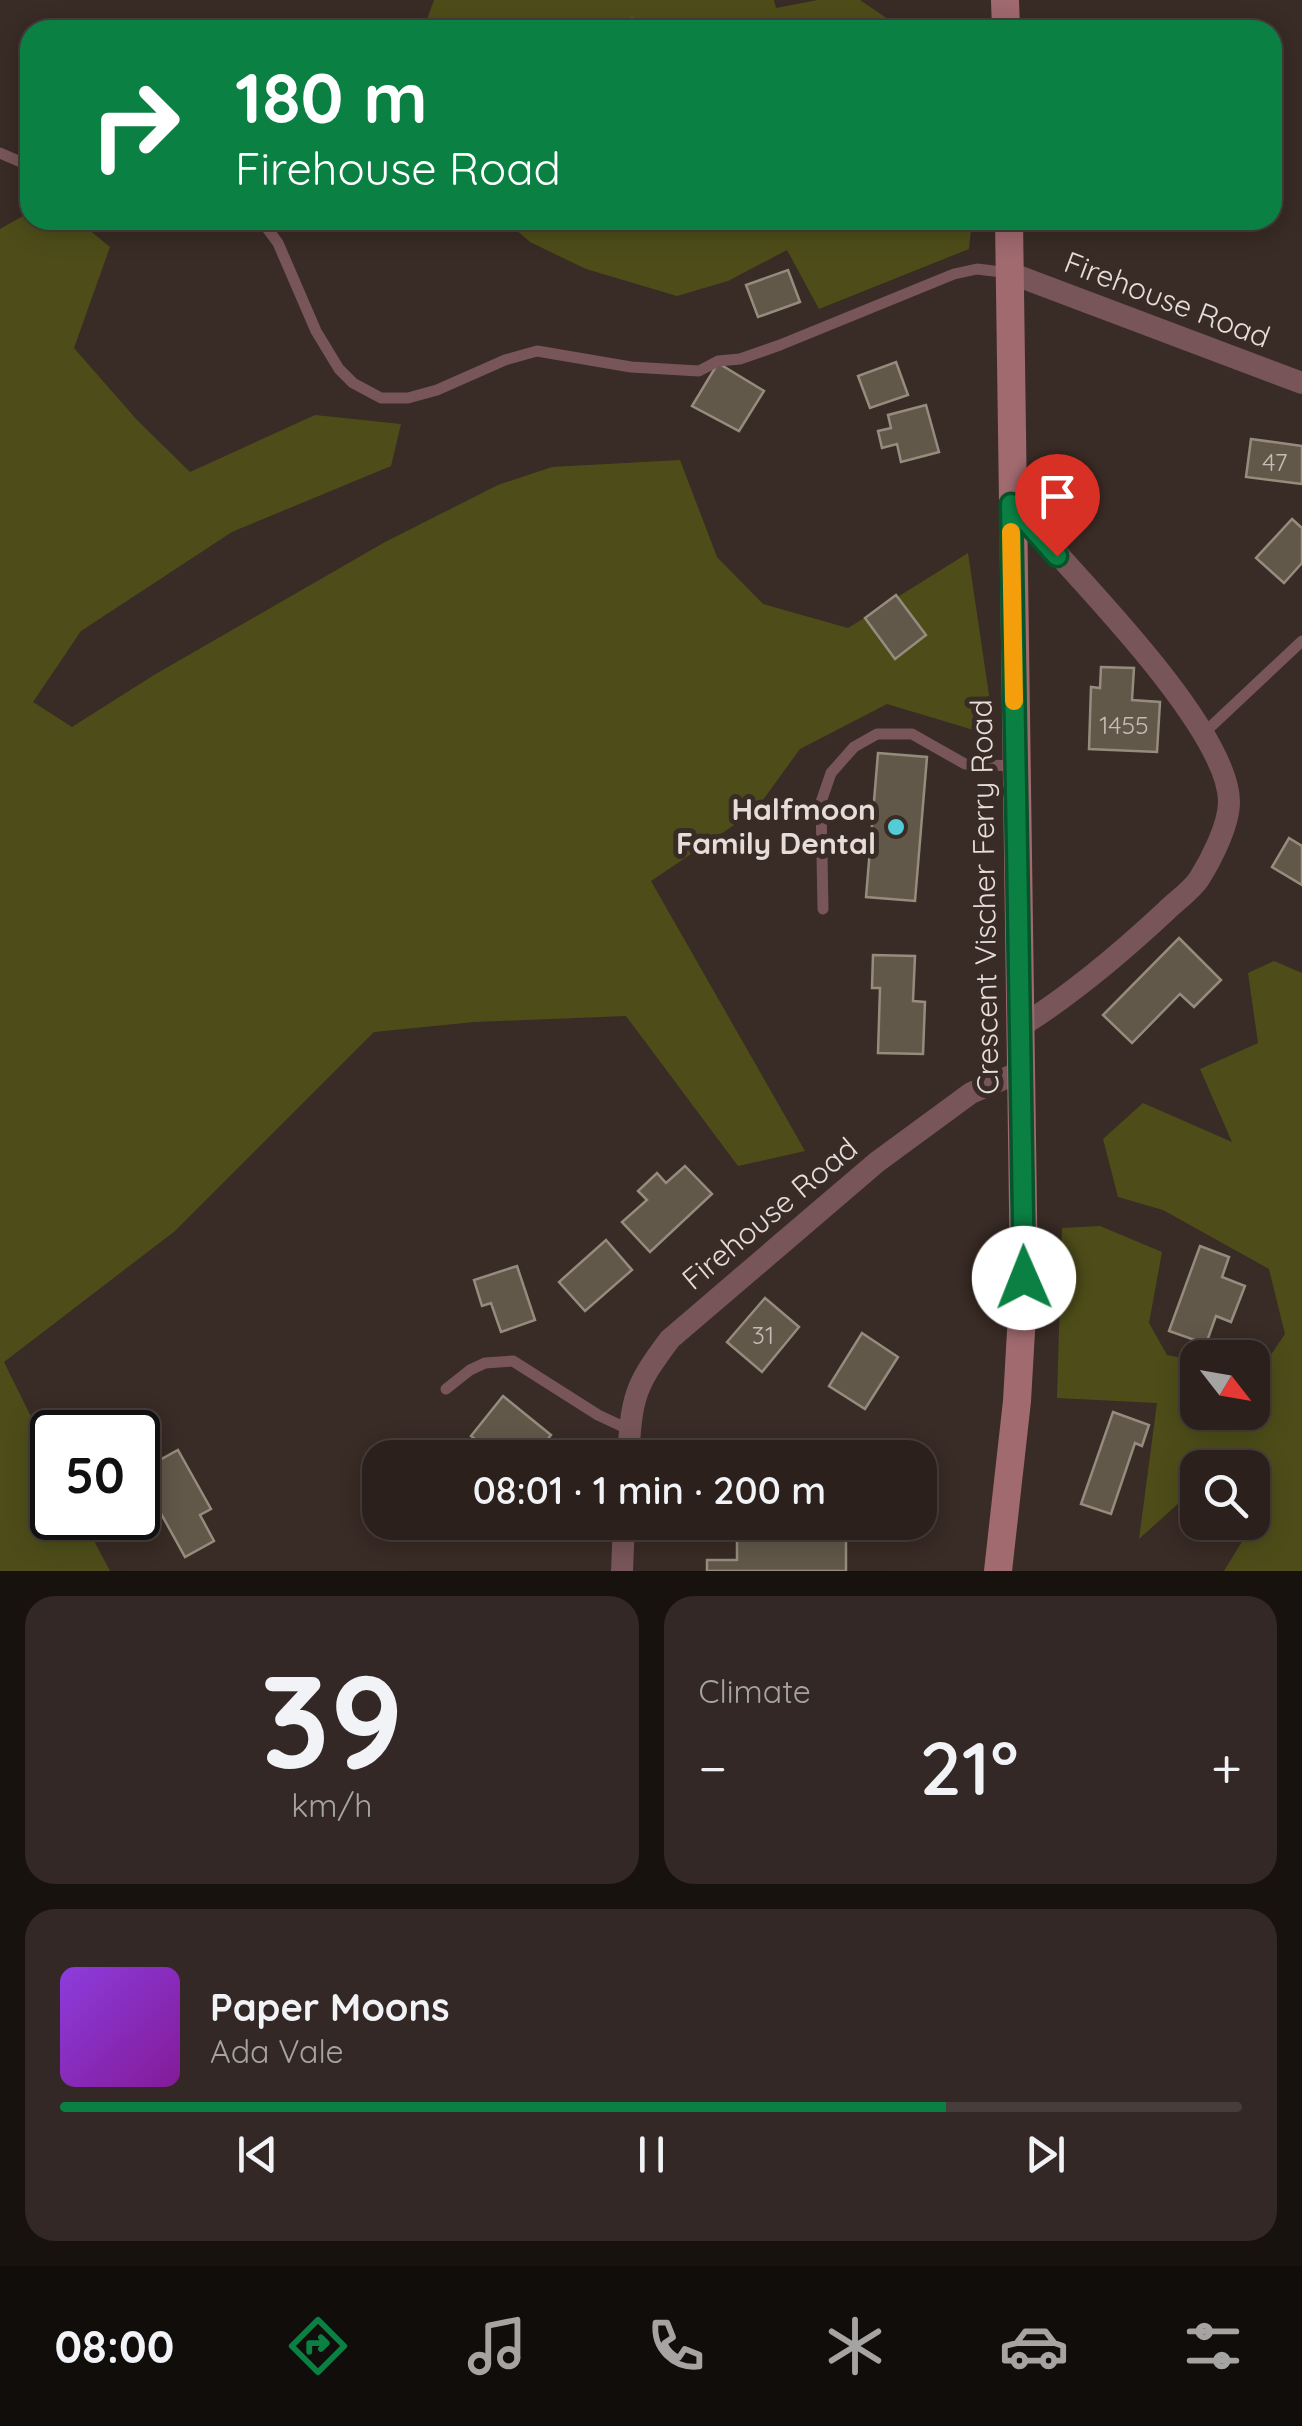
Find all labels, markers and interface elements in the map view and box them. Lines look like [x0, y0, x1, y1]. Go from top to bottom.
text: 180 m [235, 53, 428, 141]
icon: right [70, 60, 200, 190]
text: Firehouse Road [235, 140, 561, 196]
street label: Firehouse Road [1059, 242, 1276, 356]
house number: 47 [1262, 446, 1288, 477]
pin [1015, 454, 1100, 557]
icon: arrive [1030, 469, 1085, 524]
street label: Crescent Vischer Ferry Road [962, 699, 1006, 1095]
house number: 1455 [1099, 709, 1149, 740]
place label: Halfmoon Family Dental [676, 790, 876, 862]
marker: Halfmoon Family Dental [885, 816, 907, 838]
street label: Firehouse Road [674, 1129, 865, 1298]
position arrow [972, 1226, 1076, 1330]
house number: 31 [752, 1319, 774, 1350]
north arrow [1180, 1340, 1270, 1430]
map controls [1180, 1340, 1270, 1540]
speed limit sign: 50 [30, 1410, 160, 1540]
button: search [1180, 1450, 1270, 1540]
text: 08:01 · 1 min · 200 m [473, 1466, 826, 1514]
text: 39 [260, 1638, 404, 1801]
text: Climate [699, 1671, 811, 1711]
text: 21° [920, 1720, 1019, 1814]
text: − [699, 1733, 727, 1802]
text: + [1211, 1733, 1242, 1802]
text: km/h [291, 1785, 372, 1825]
text: Paper Moons [210, 1983, 450, 2031]
text: Ada Vale [210, 2031, 344, 2071]
icon: previous [230, 2127, 285, 2182]
icon: pause [624, 2127, 679, 2182]
icon: next [1018, 2127, 1073, 2182]
icon: directions [283, 2311, 353, 2381]
icon: music [462, 2311, 532, 2381]
icon: phone [641, 2311, 711, 2381]
icon: climate [820, 2311, 890, 2381]
icon: car [999, 2311, 1069, 2381]
icon: filters [1178, 2311, 1248, 2381]
text: 08:00 [54, 2318, 174, 2374]

